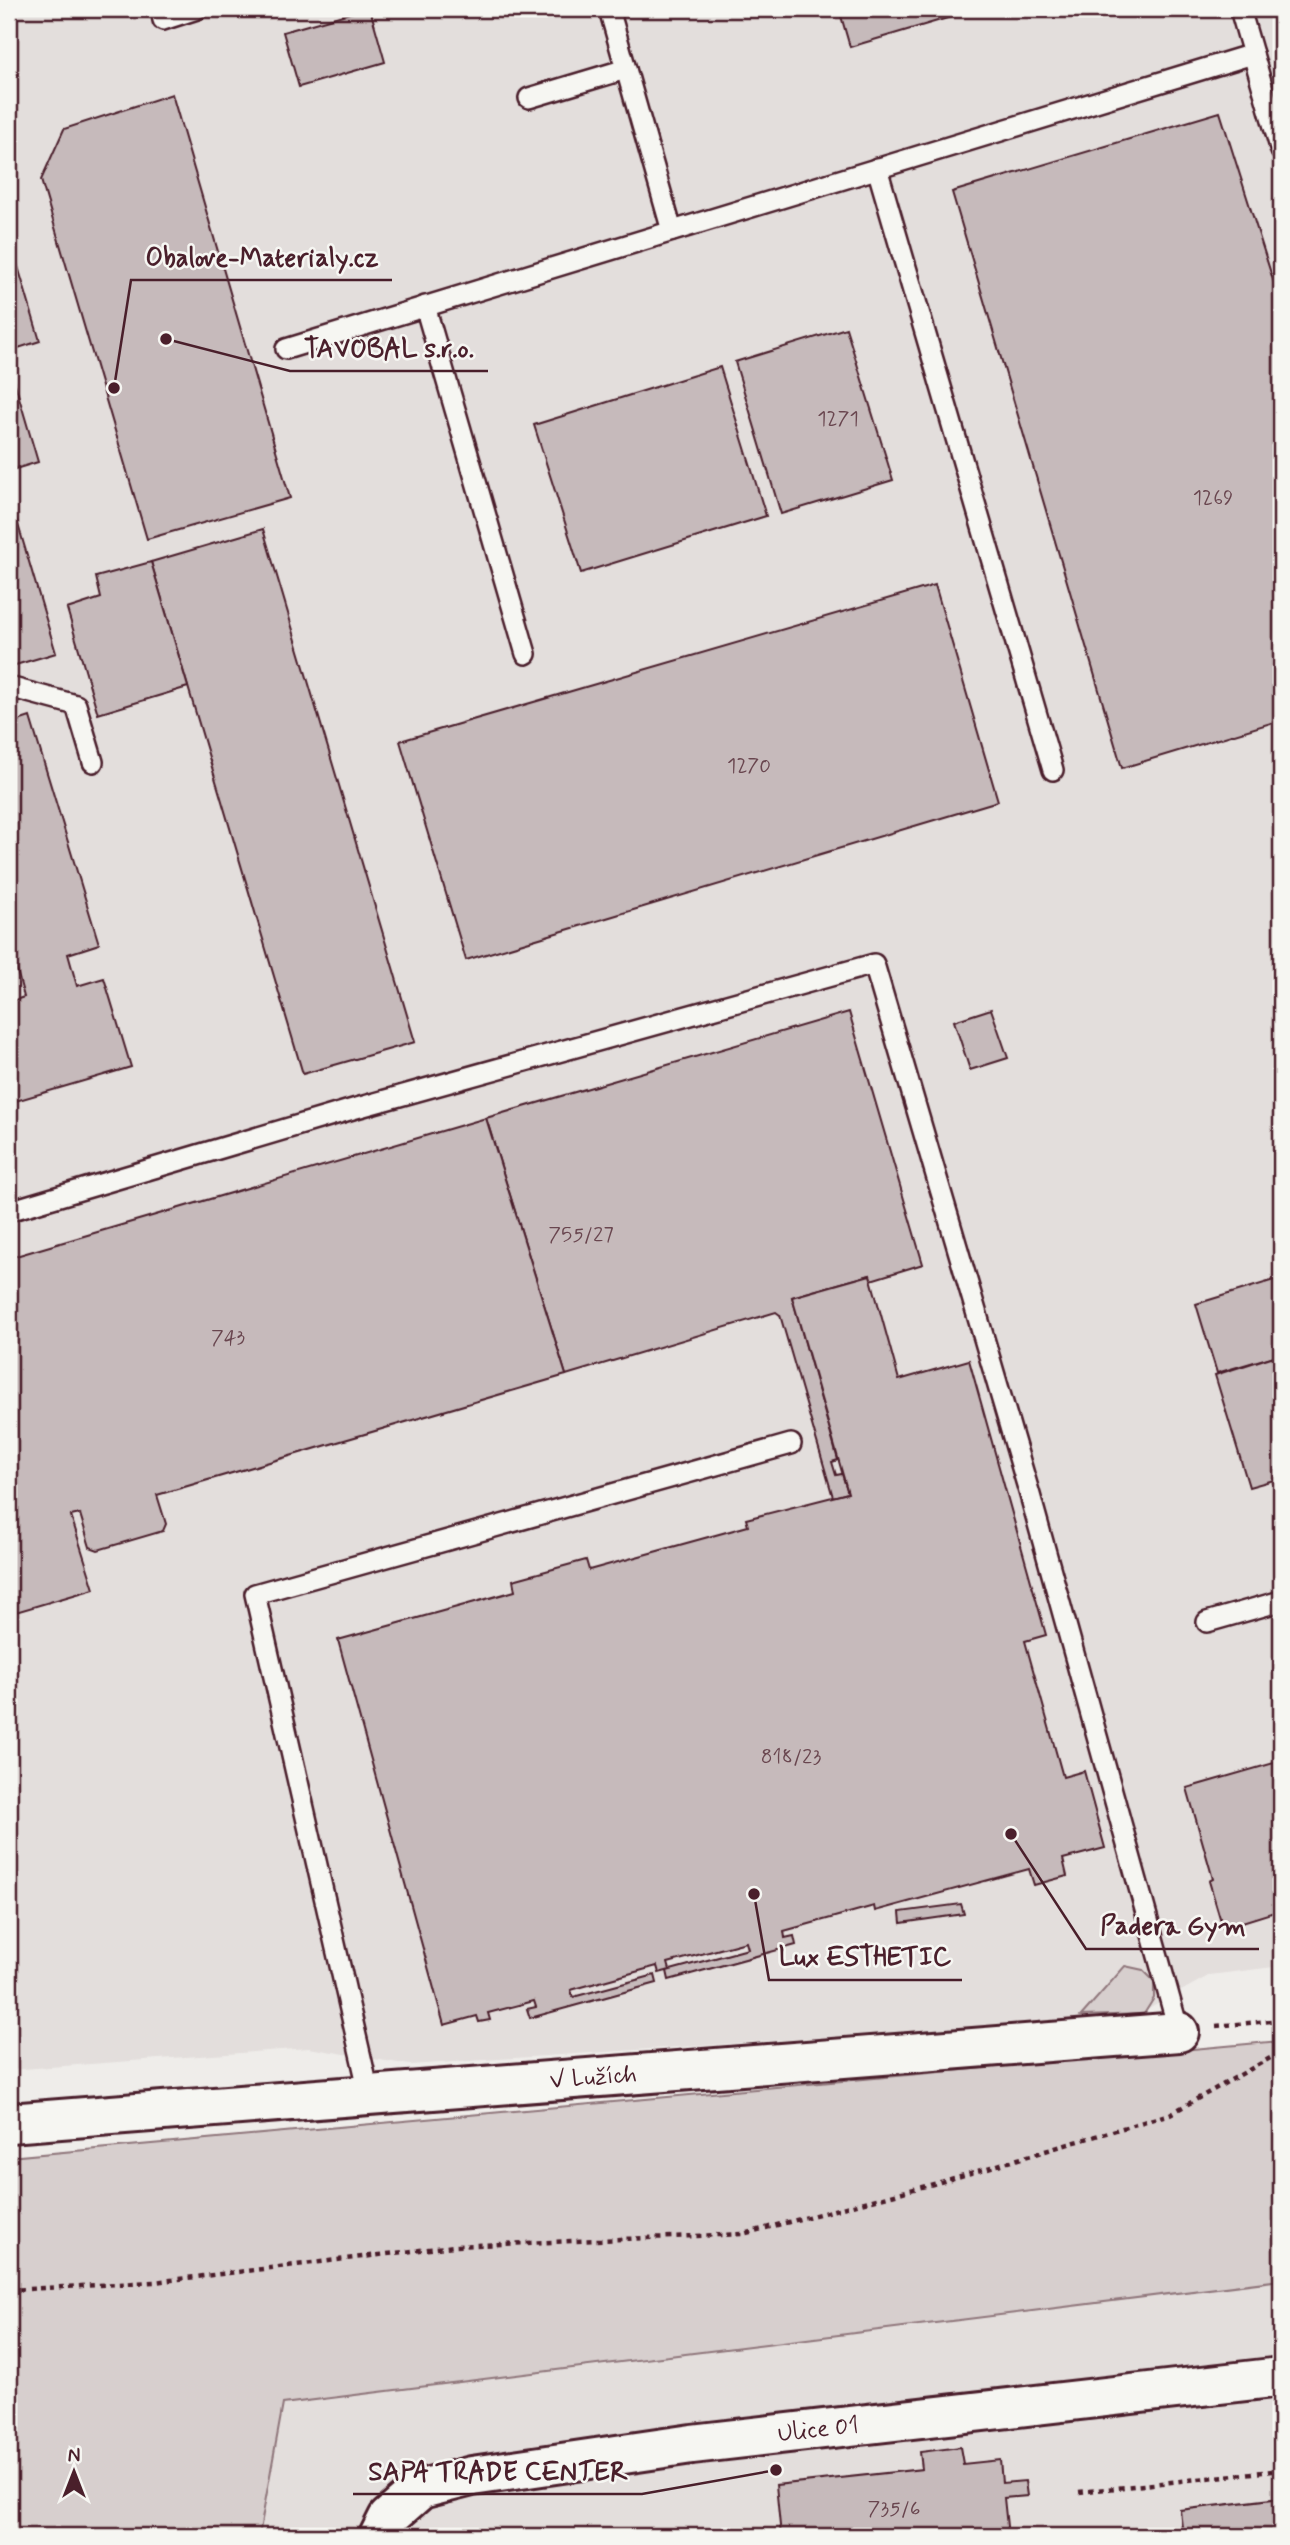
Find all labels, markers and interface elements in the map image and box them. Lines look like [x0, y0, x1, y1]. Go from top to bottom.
callout: Obalove-Materialy.cz [131, 233, 392, 280]
text: Obalove-Materialy.cz [146, 242, 379, 276]
callout: TAVOBAL s.r.o. [290, 324, 488, 371]
text: TAVOBAL s.r.o. [304, 333, 474, 367]
house number: 1271 [817, 405, 859, 433]
house number: 1269 [1193, 484, 1233, 512]
house number: 1270 [727, 752, 771, 780]
house number: 755/27 [548, 1221, 614, 1249]
house number: 743 [211, 1324, 245, 1352]
house number: 818/23 [761, 1743, 821, 1771]
callout: Padera Gym [1086, 1902, 1259, 1949]
text: Padera Gym [1100, 1910, 1246, 1944]
callout: Lux ESTHETIC [769, 1933, 962, 1980]
text: Lux ESTHETIC [779, 1941, 952, 1975]
street label: V Lužích [548, 2059, 638, 2096]
street label: Ulice 01 [776, 2410, 860, 2450]
north arrow [38, 2436, 108, 2506]
text: N [68, 2444, 80, 2469]
callout: SAPA TRADE CENTER [353, 2447, 642, 2494]
text: SAPA TRADE CENTER [368, 2456, 628, 2490]
house number: 735/6 [867, 2495, 921, 2523]

